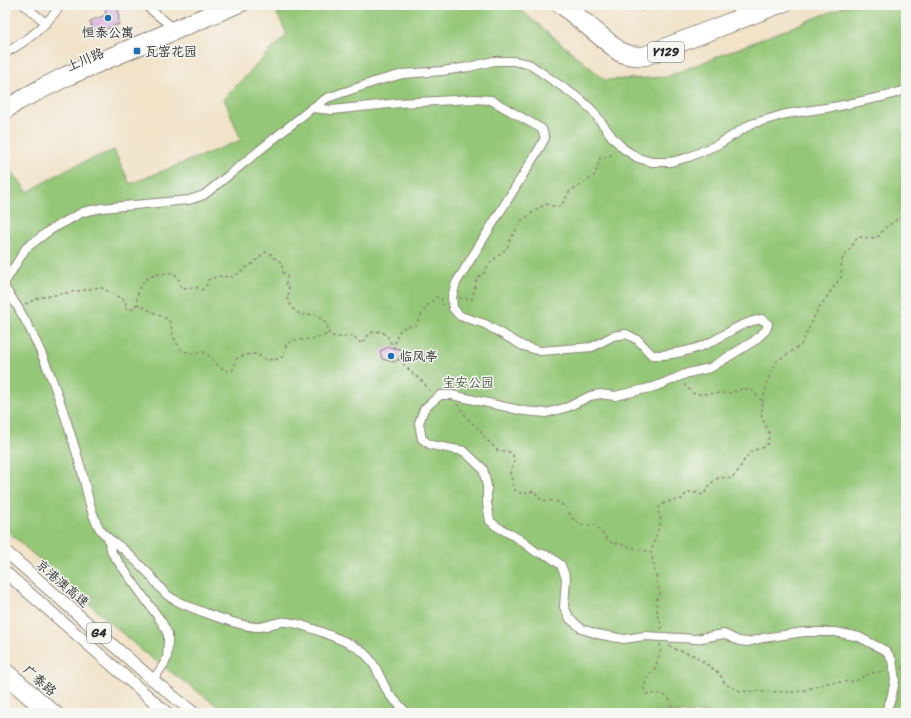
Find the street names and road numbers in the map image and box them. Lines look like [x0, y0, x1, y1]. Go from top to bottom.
street label: 上川路 [63, 41, 108, 78]
road number: Y129 [648, 42, 684, 62]
street label: 京港澳高速 [31, 553, 95, 613]
road number: G4 [87, 623, 111, 643]
street label: 广泰路 [17, 659, 62, 702]

